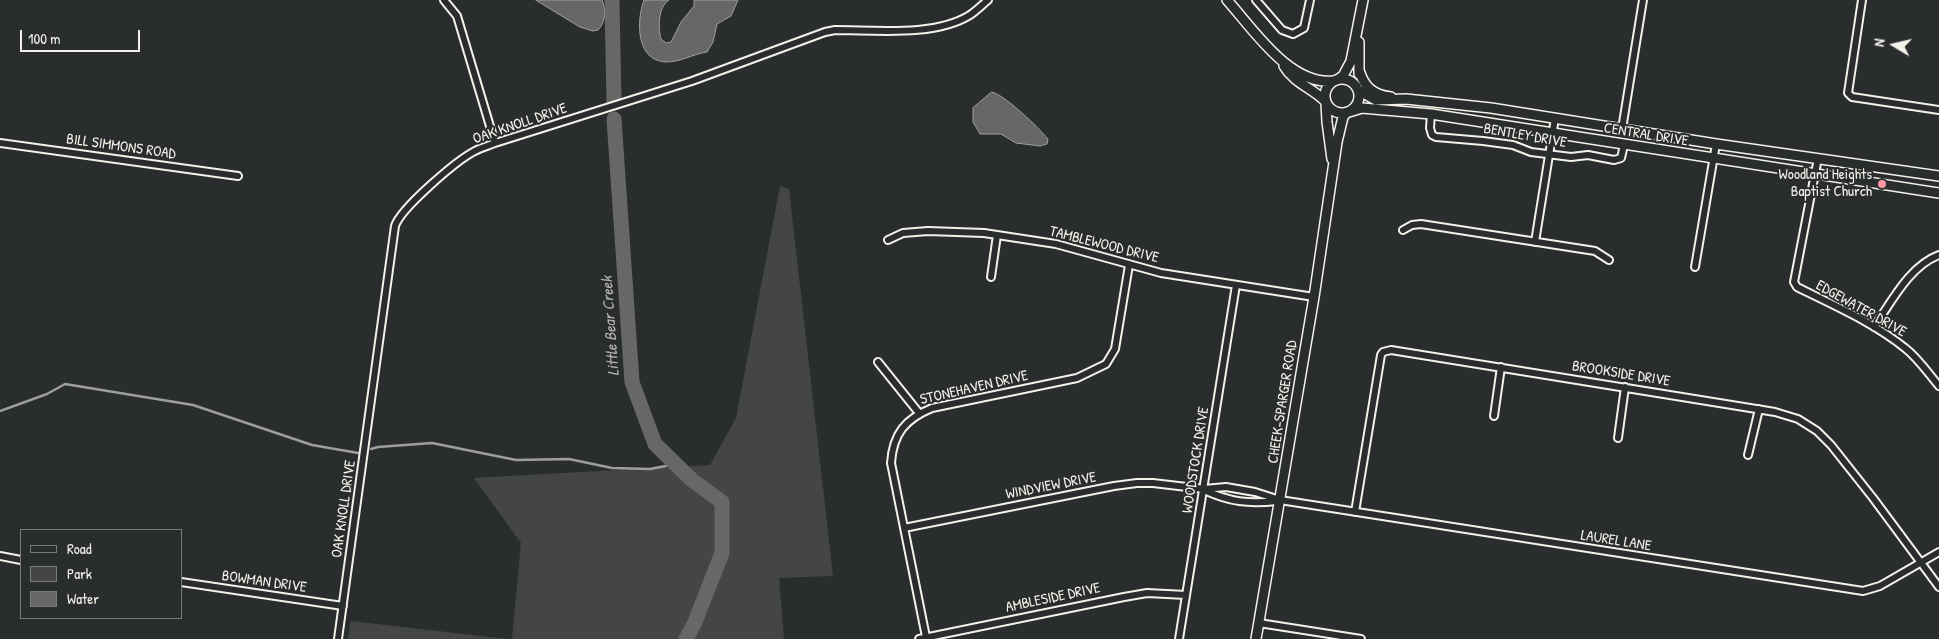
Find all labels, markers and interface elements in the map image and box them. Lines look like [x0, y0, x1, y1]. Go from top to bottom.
scale bar [22, 20, 142, 52]
north arrow [1869, 20, 1919, 70]
text: 100 m [28, 28, 61, 49]
text: N [1869, 37, 1889, 48]
street label: OAK KNOLL DRIVE [471, 99, 569, 149]
street label: CENTRAL DRIVE [1602, 119, 1690, 151]
street label: BENTLEY DRIVE [1482, 120, 1568, 152]
street label: BILL SIMMONS ROAD [65, 130, 177, 164]
place label: Woodland Heights Baptist Church [1779, 166, 1872, 201]
marker: Woodland Heights Baptist Church [1876, 178, 1888, 190]
street label: TAMBLEWOOD DRIVE [1047, 223, 1161, 267]
water label: Little Bear Creek [598, 276, 624, 376]
street label: EDGEWATER DRIVE [1813, 277, 1909, 341]
street label: CHEEK-SPARGER ROAD [1264, 339, 1302, 465]
street label: BROOKSIDE DRIVE [1571, 357, 1671, 391]
street label: STONEHAVEN DRIVE [918, 367, 1030, 409]
street label: WOODSTOCK DRIVE [1179, 406, 1213, 514]
street label: OAK KNOLL DRIVE [328, 459, 360, 559]
street label: WINDVIEW DRIVE [1004, 468, 1098, 504]
street label: LAUREL LANE [1579, 527, 1653, 555]
legend [20, 529, 182, 619]
text: Road [67, 538, 92, 559]
text: Park [67, 563, 92, 584]
street label: BOWMAN DRIVE [220, 567, 308, 597]
street label: AMBLESIDE DRIVE [1004, 579, 1102, 617]
text: Water [67, 588, 99, 609]

